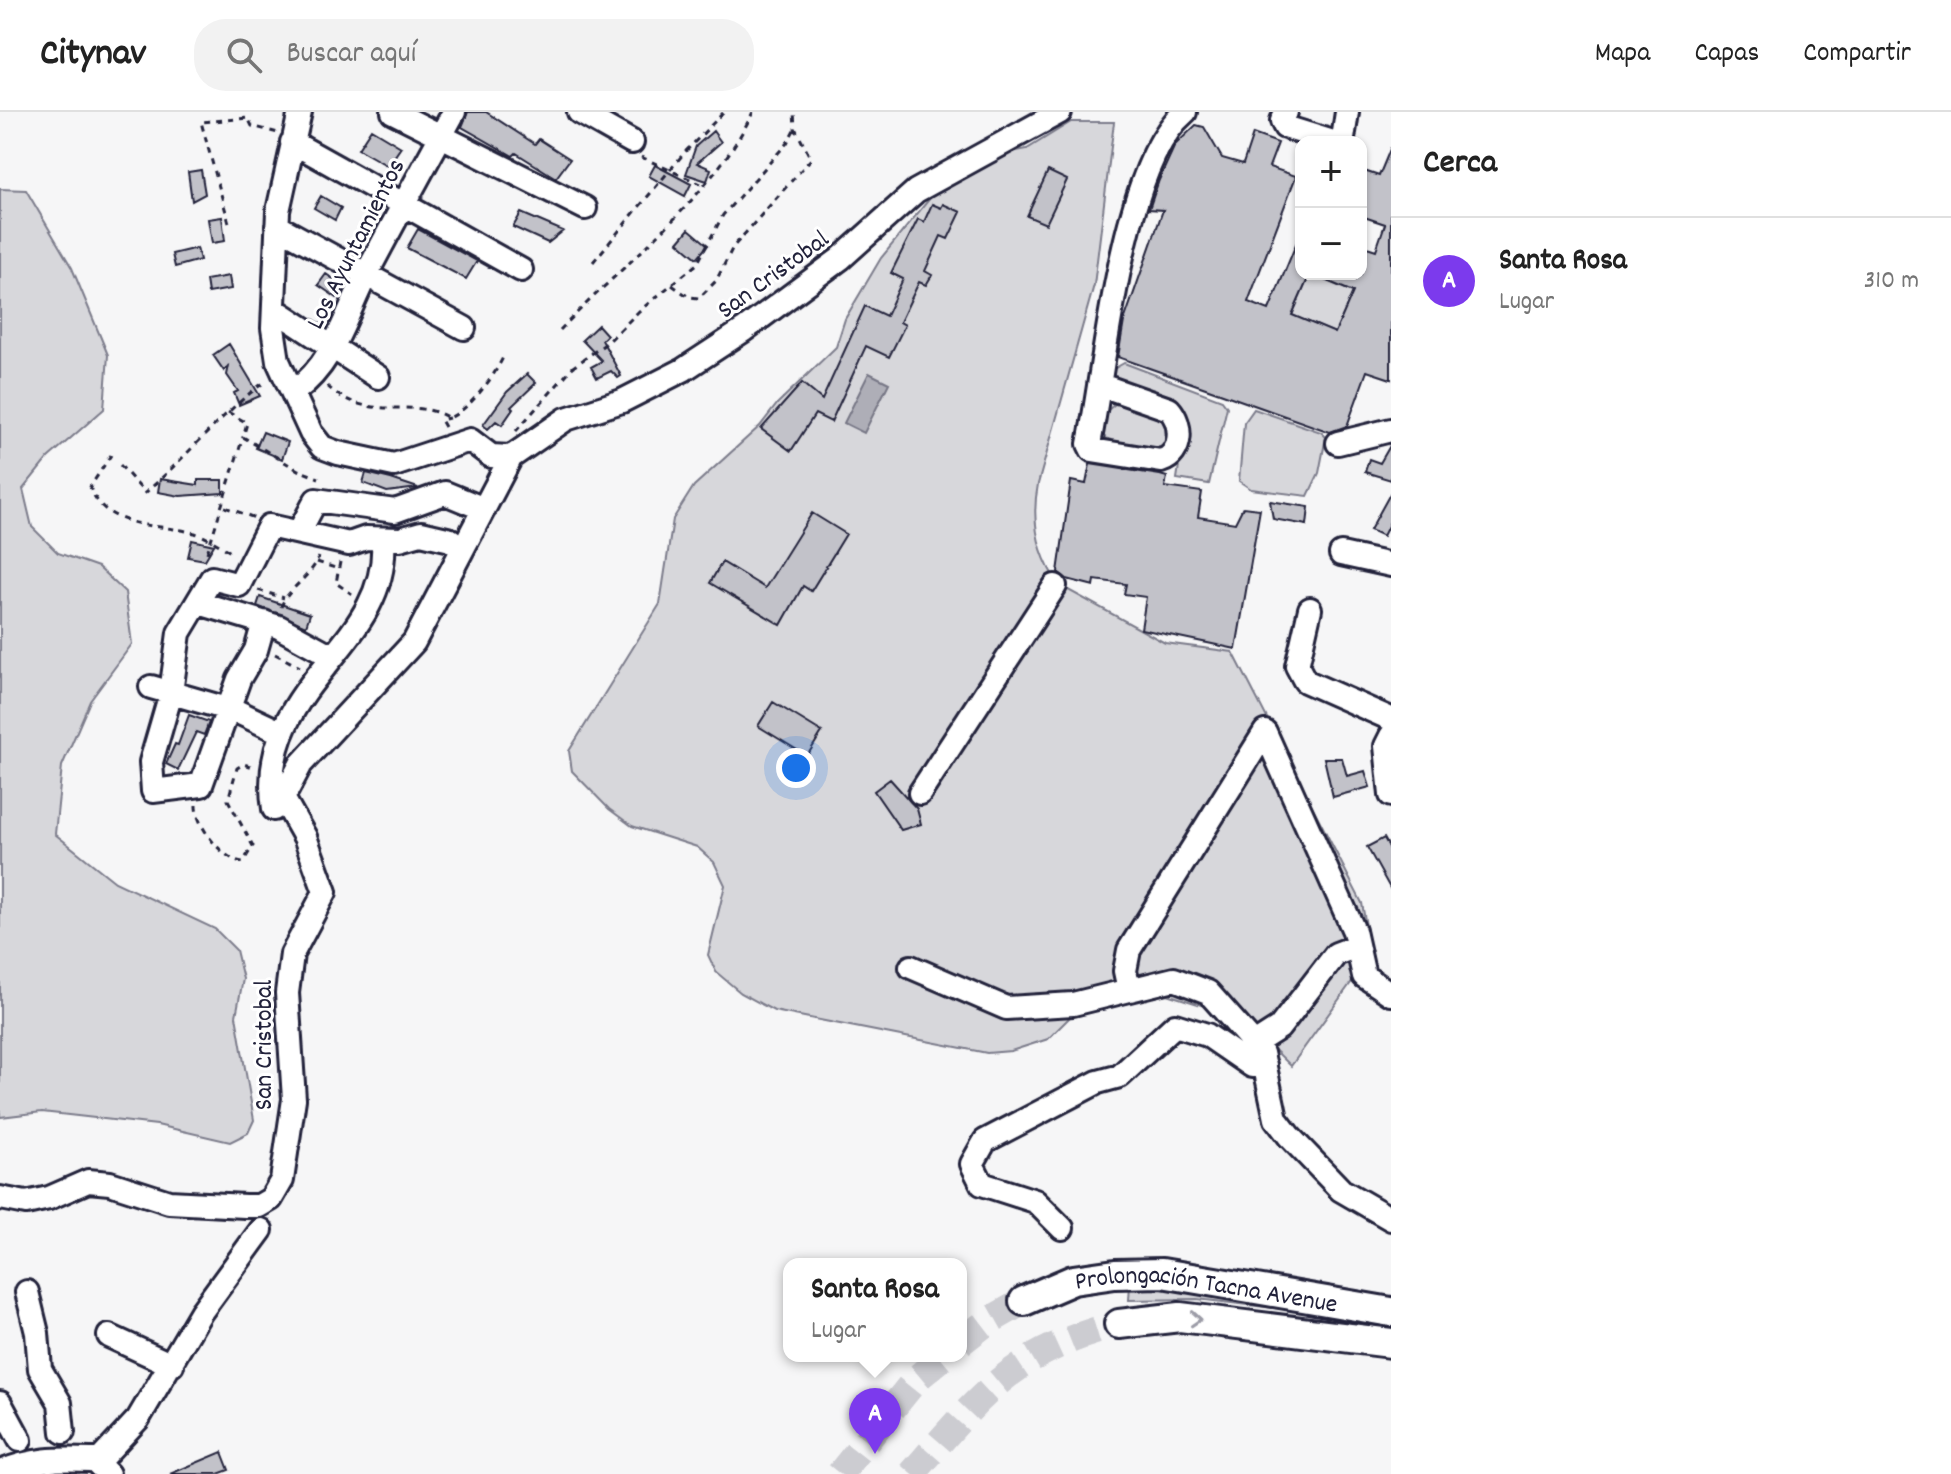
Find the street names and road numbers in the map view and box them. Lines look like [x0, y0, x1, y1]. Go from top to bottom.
street label: Los Ayuntamientos [298, 153, 416, 336]
street label: San Cristobal [710, 222, 838, 329]
street label: San Cristobal [247, 980, 284, 1110]
street label: Prolongación Tacna Avenue [1073, 1258, 1340, 1325]

